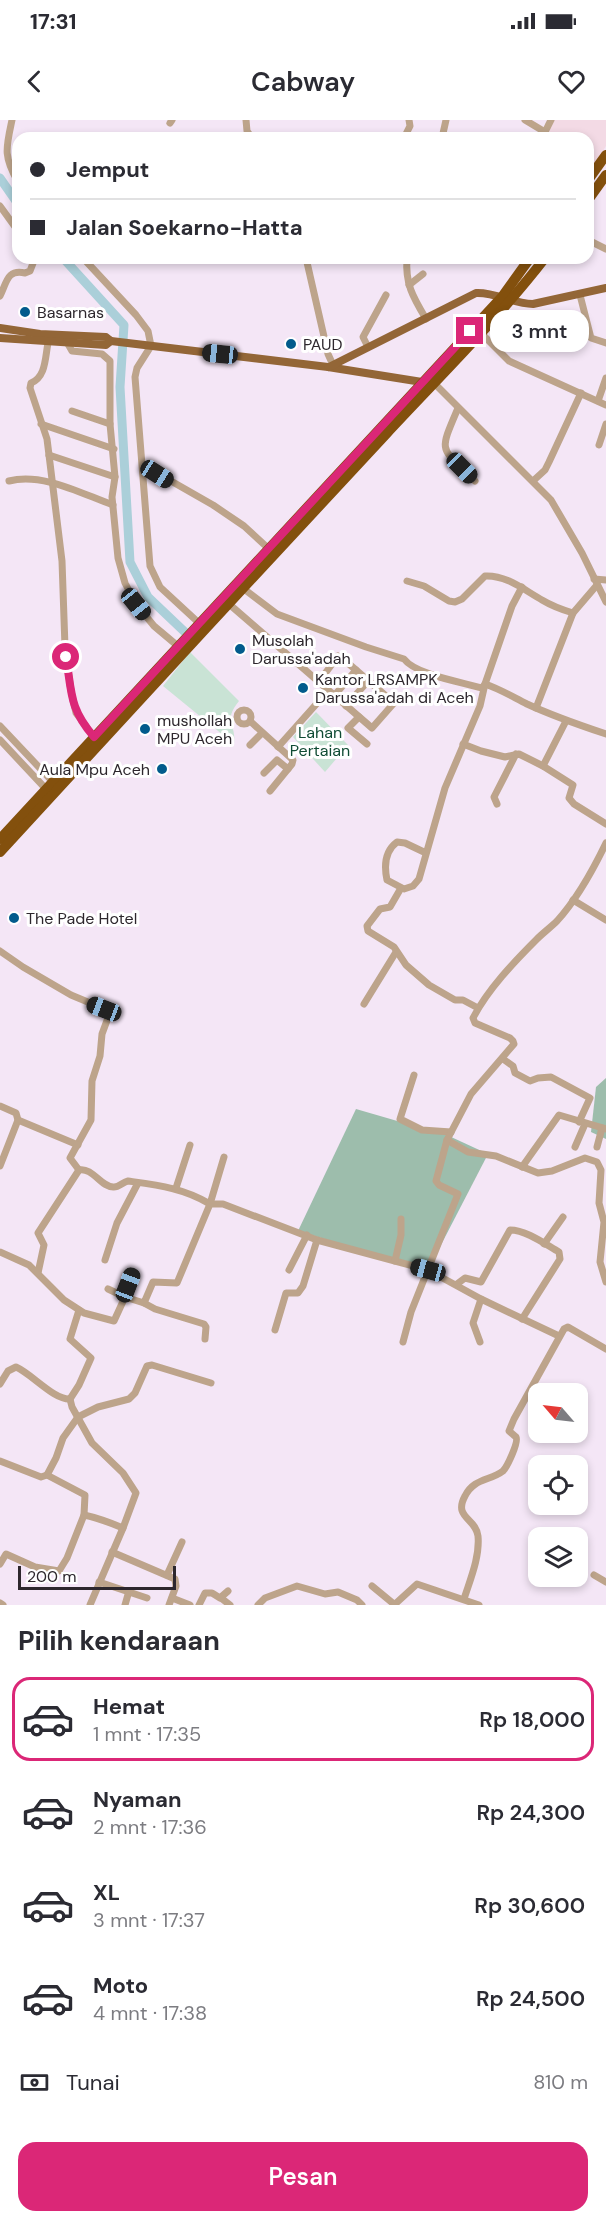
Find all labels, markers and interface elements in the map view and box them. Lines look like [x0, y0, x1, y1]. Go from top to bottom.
text: 17:31 [30, 7, 77, 36]
text: Cabway [251, 64, 355, 99]
icon: back [18, 65, 51, 98]
icon: heart [555, 65, 588, 98]
text: Jemput [66, 155, 149, 184]
text: Jalan Soekarno-Hatta [66, 213, 303, 242]
place label: Basarnas [37, 302, 104, 323]
marker: Basarnas [18, 305, 32, 319]
callout: 3 mnt [491, 310, 590, 352]
route end [456, 317, 483, 344]
text: 3 mnt [512, 318, 567, 344]
place label: PAUD [303, 334, 343, 355]
marker: PAUD [284, 337, 298, 351]
car [201, 343, 239, 365]
car [443, 449, 481, 487]
car [137, 457, 177, 491]
car [118, 584, 154, 624]
place label: Musolah Darussa'adah [252, 630, 351, 669]
marker: Musolah Darussa'adah [233, 642, 247, 656]
route start [52, 643, 79, 670]
place label: Kantor LRSAMPK Darussa'adah di Aceh [315, 669, 474, 708]
marker: Kantor LRSAMPK Darussa'adah di Aceh [296, 681, 310, 695]
place label: mushollah MPU Aceh [157, 710, 232, 749]
marker: mushollah MPU Aceh [138, 722, 152, 736]
park label: Lahan Pertaian [290, 722, 350, 761]
place label: Aula Mpu Aceh [39, 759, 150, 780]
marker: Aula Mpu Aceh [155, 762, 169, 776]
place label: The Pade Hotel [26, 908, 137, 929]
marker: The Pade Hotel [7, 911, 21, 925]
car [84, 994, 124, 1024]
car [408, 1257, 448, 1283]
car [113, 1265, 143, 1305]
north arrow [528, 1383, 588, 1443]
map controls [528, 1383, 588, 1587]
button: locate [528, 1455, 588, 1515]
button: layers [528, 1527, 588, 1587]
scale bar [18, 1563, 176, 1590]
text: 200 m [27, 1566, 76, 1587]
text: Pilih kendaraan [18, 1623, 220, 1658]
icon: car [21, 1692, 75, 1746]
text: Hemat [93, 1692, 165, 1721]
text: Rp 18,000 [479, 1705, 585, 1734]
text: 1 mnt · 17:35 [93, 1721, 201, 1747]
icon: car [21, 1785, 75, 1839]
text: Nyaman [93, 1785, 182, 1814]
text: Rp 24,300 [476, 1798, 585, 1827]
text: 2 mnt · 17:36 [93, 1814, 207, 1840]
icon: car [21, 1878, 75, 1932]
text: XL [93, 1878, 120, 1907]
text: Rp 30,600 [474, 1891, 585, 1920]
text: 3 mnt · 17:37 [93, 1907, 205, 1933]
icon: car [21, 1971, 75, 2025]
text: Moto [93, 1971, 148, 2000]
text: Rp 24,500 [476, 1984, 585, 2013]
text: 4 mnt · 17:38 [93, 2000, 207, 2026]
icon: cash [18, 2066, 51, 2099]
text: Tunai [66, 2068, 120, 2097]
text: 810 m [533, 2069, 588, 2095]
button: Pesan [18, 2142, 588, 2211]

